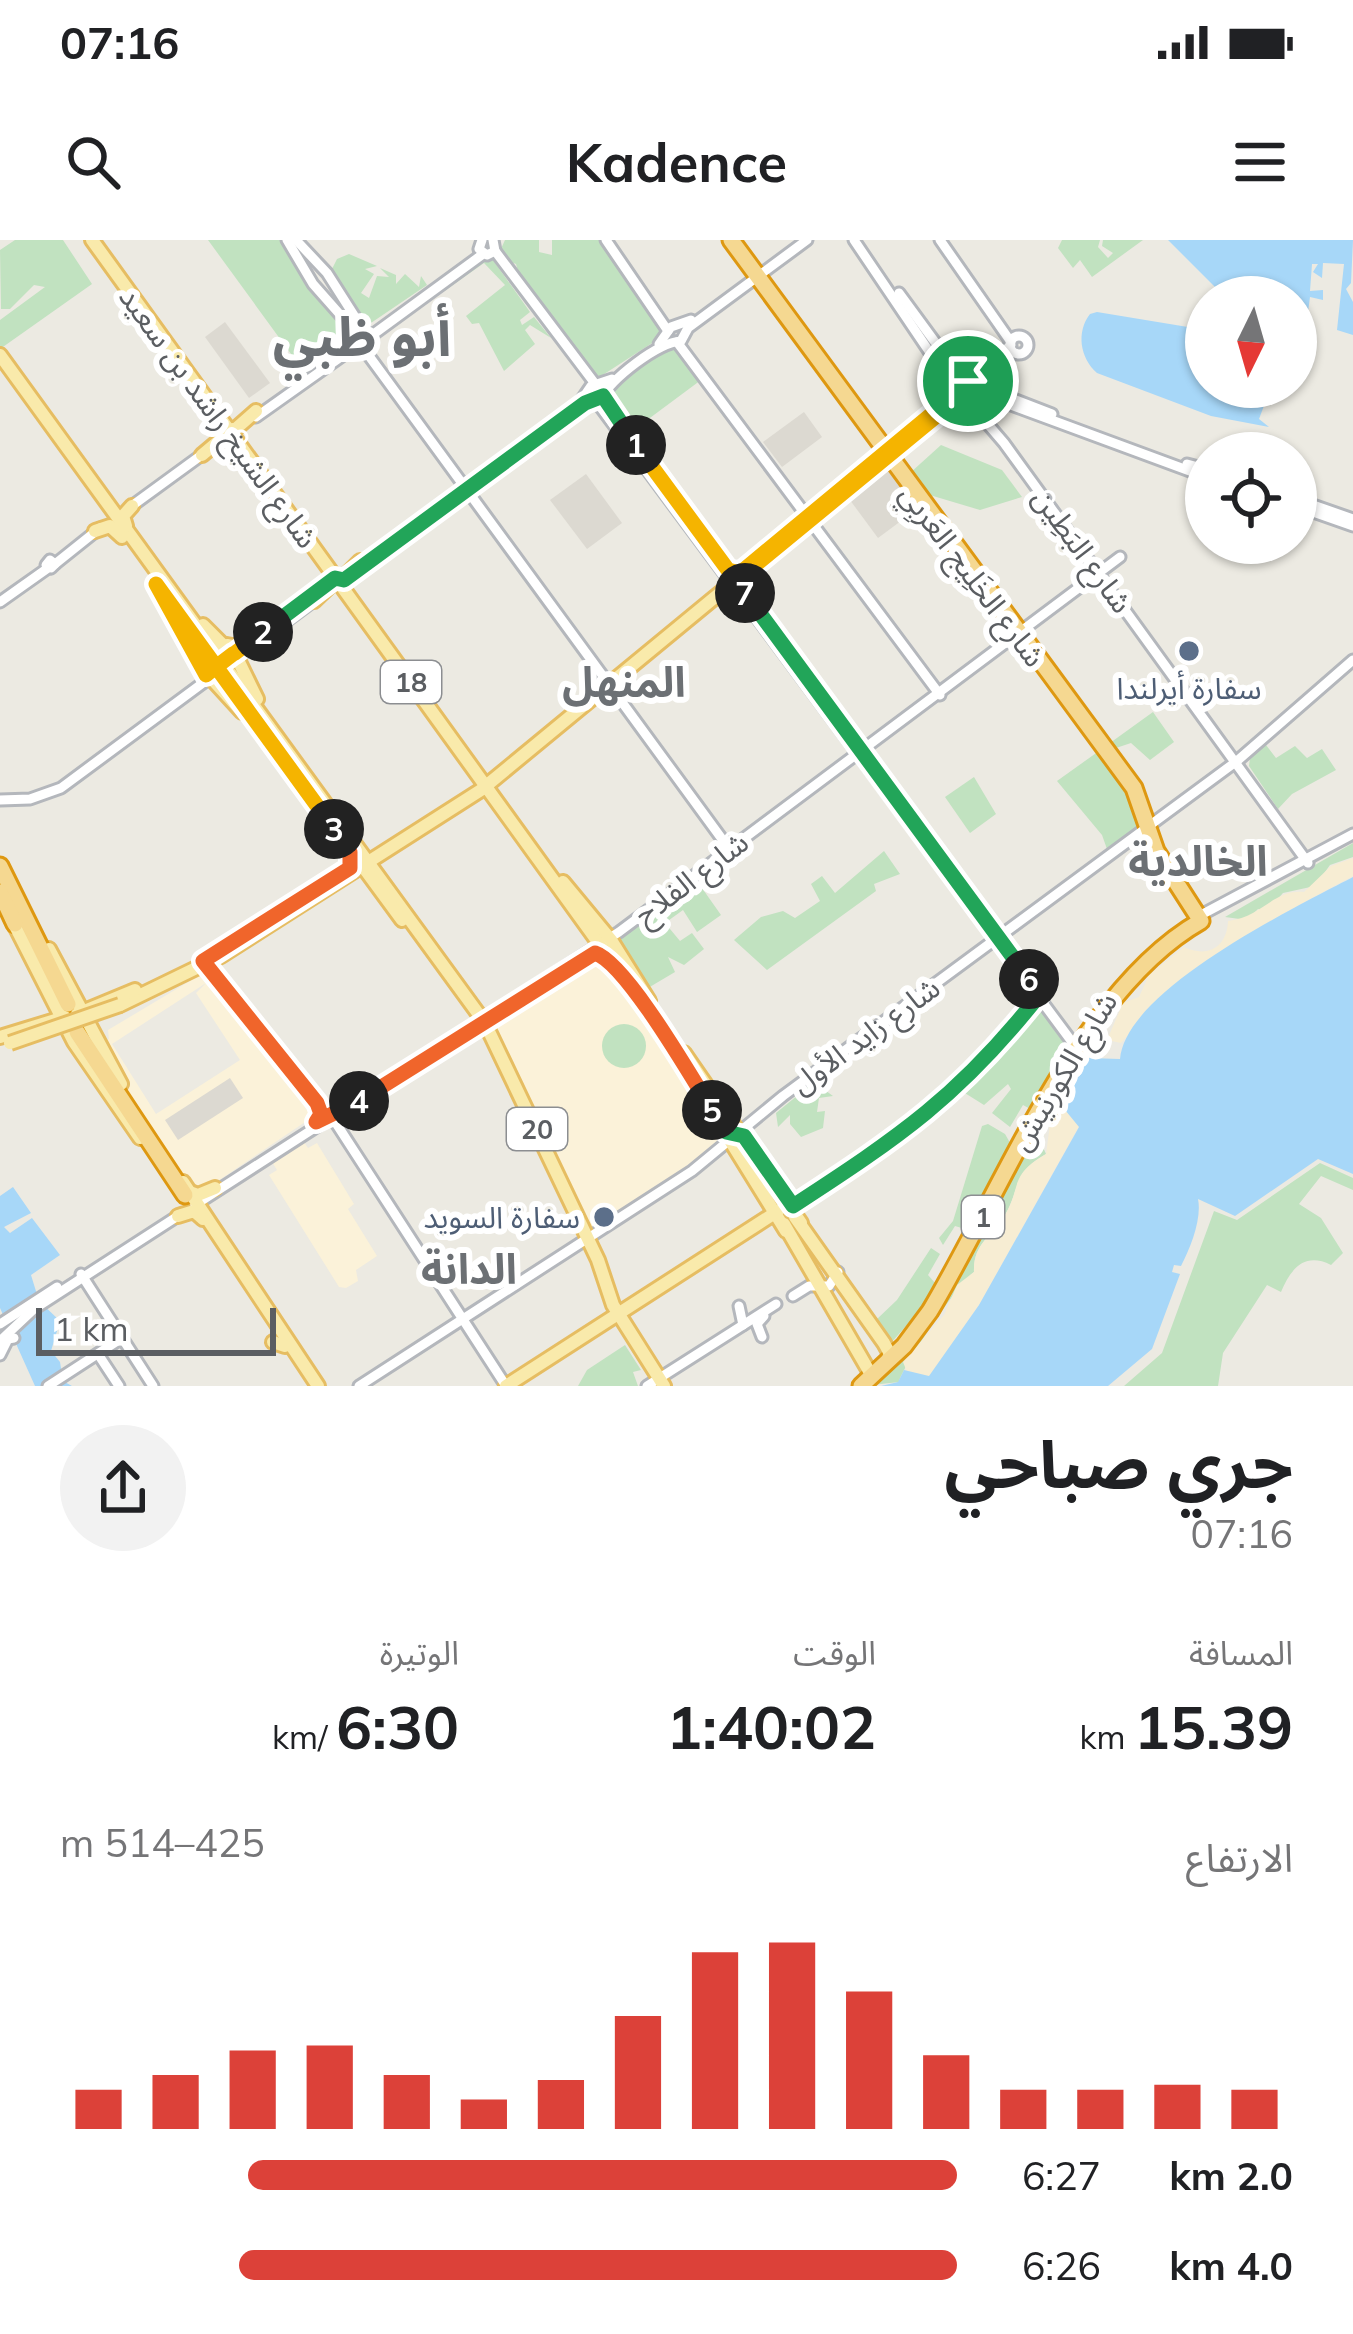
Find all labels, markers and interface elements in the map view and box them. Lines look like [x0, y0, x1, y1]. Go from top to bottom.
text: 07:16 [60, 14, 179, 70]
text: Kadence [566, 128, 787, 196]
icon: search [60, 129, 126, 195]
icon: menu [1227, 129, 1293, 195]
north arrow [1185, 276, 1317, 408]
map controls [1185, 276, 1317, 564]
street label: شارع الشيخ راشد بن سعيد [108, 279, 327, 558]
district label: أبو ظبي [273, 302, 451, 381]
pin [917, 330, 1019, 432]
icon: arrive [935, 348, 1001, 414]
pin: 1 [606, 415, 666, 475]
text: 1 [626, 424, 646, 465]
button: locate [1185, 432, 1317, 564]
street label: شارع الخَلِيج العَربِي [888, 476, 1054, 677]
street label: شارع البَطِين [1022, 480, 1141, 623]
pin: 7 [715, 563, 775, 623]
text: 7 [735, 572, 755, 613]
pin: 2 [233, 602, 293, 662]
text: 2 [253, 611, 273, 652]
marker: سفارة أيرلندا [1176, 638, 1202, 664]
district label: المنهل [562, 655, 686, 708]
road number: 18 [381, 661, 441, 703]
place label: سفارة أيرلندا [1116, 669, 1262, 707]
pin: 3 [304, 799, 364, 859]
text: 3 [324, 808, 344, 849]
street label: شارع الفلاح [626, 823, 758, 936]
district label: الخالدية [1128, 834, 1268, 887]
pin: 6 [999, 949, 1059, 1009]
text: 6 [1019, 958, 1039, 999]
street label: شارع زايد الأول [783, 968, 949, 1105]
street label: شارع الكورنيش [1001, 985, 1129, 1159]
pin: 4 [329, 1071, 389, 1131]
text: 4 [349, 1080, 369, 1121]
pin: 5 [682, 1080, 742, 1140]
text: 5 [702, 1089, 722, 1130]
road number: 20 [507, 1108, 567, 1150]
road number: 1 [962, 1196, 1004, 1238]
place label: سفارة السويد [424, 1198, 580, 1236]
marker: سفارة السويد [591, 1204, 617, 1230]
district label: الدانة [421, 1242, 517, 1295]
scale bar [36, 1302, 276, 1355]
text: 1 km [54, 1308, 128, 1349]
text: جري صباحي [945, 1422, 1293, 1505]
button: share [60, 1425, 186, 1551]
text: 07:16 [1191, 1509, 1293, 1558]
text: الوتيرة [380, 1632, 459, 1673]
text: الوقت [793, 1632, 876, 1673]
text: المسافة [1189, 1632, 1293, 1673]
text: 6:30 [336, 1689, 459, 1764]
text: 1:40:02 [666, 1689, 876, 1764]
text: 15.39 [1134, 1689, 1293, 1764]
text: /km [272, 1716, 336, 1757]
text: km [1080, 1716, 1134, 1757]
text: 425–514 m [60, 1818, 265, 1867]
text: الارتفاع [1186, 1833, 1293, 1882]
text: 6:27 [1022, 2151, 1101, 2200]
text: 2.0 km [1169, 2151, 1293, 2200]
text: 6:26 [1022, 2241, 1101, 2290]
text: 4.0 km [1169, 2241, 1293, 2290]

